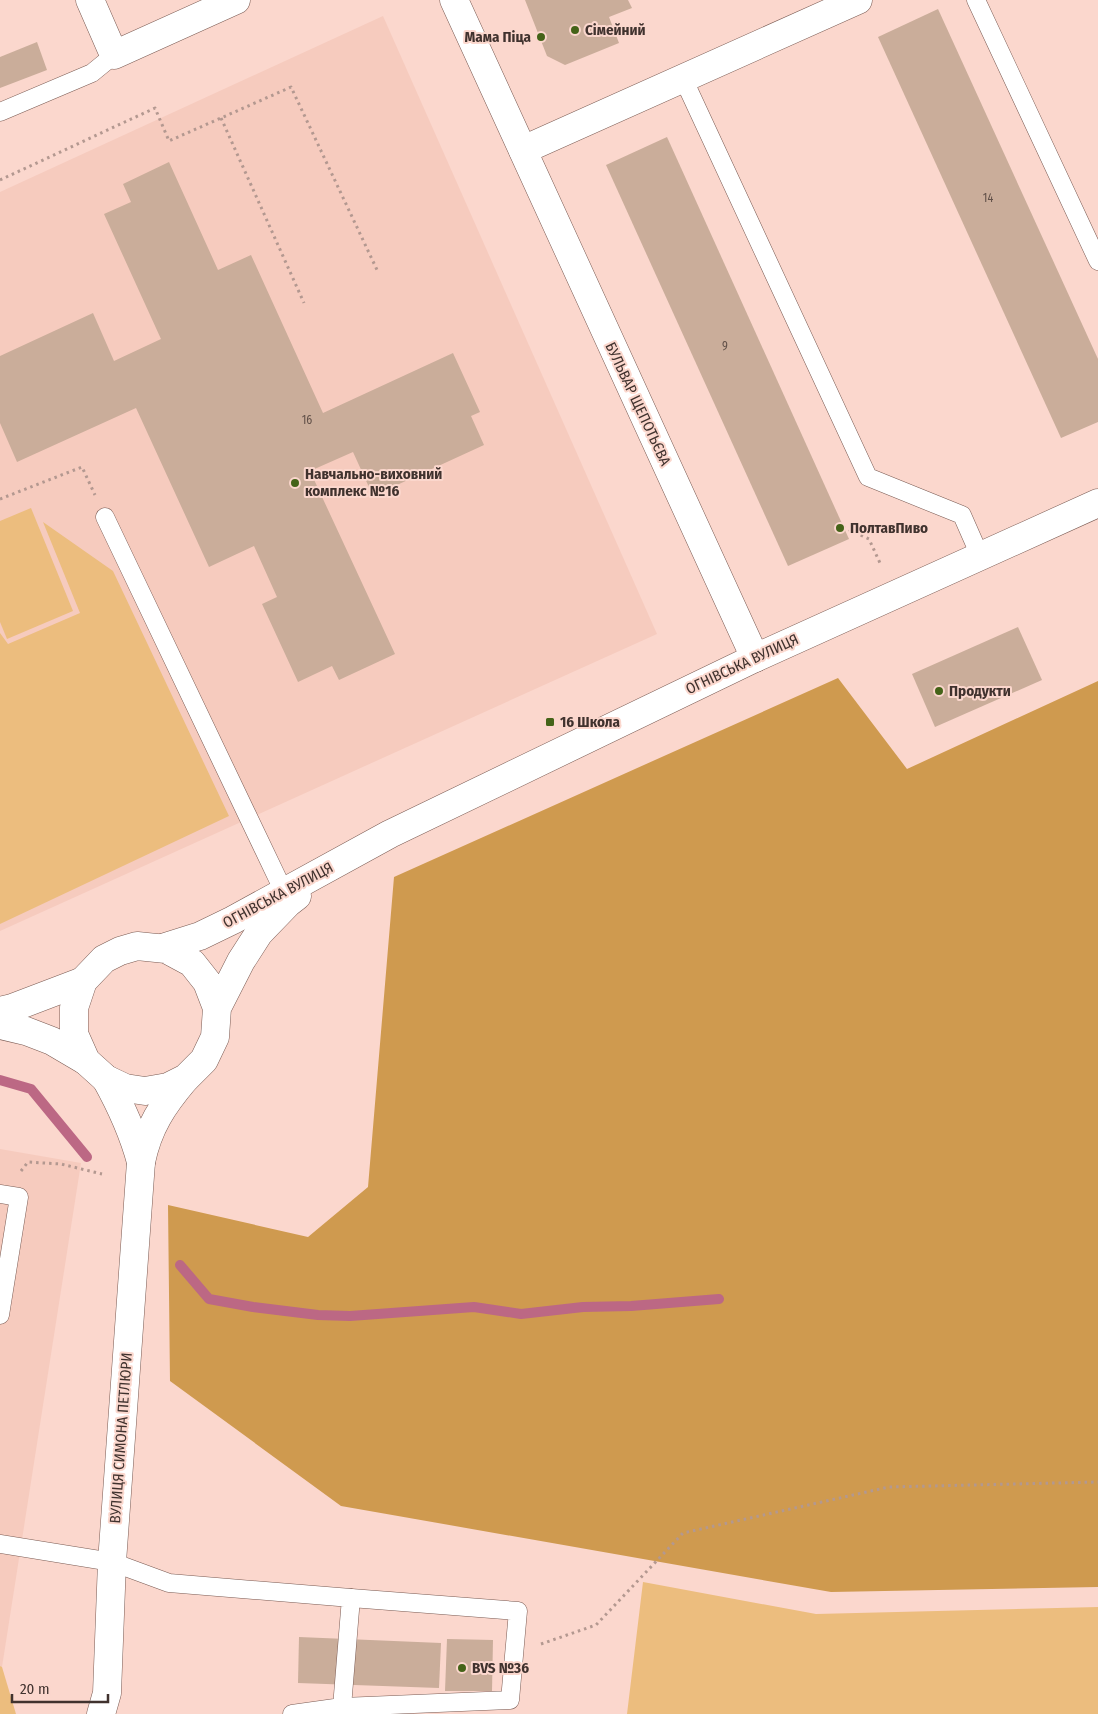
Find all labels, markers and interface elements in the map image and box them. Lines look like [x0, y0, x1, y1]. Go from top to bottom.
place label: Сімейний [585, 21, 646, 39]
marker: Сімейний [569, 24, 581, 36]
place label: Мама Піца [464, 28, 532, 46]
marker: Мама Піца [535, 31, 547, 43]
house number: 14 [983, 191, 993, 205]
street label: БУЛЬВАР ЩЕПОТЬЄВА [601, 339, 675, 469]
house number: 9 [722, 339, 728, 353]
house number: 16 [302, 413, 312, 427]
place label: Навчально-виховний комплекс №16 [305, 465, 442, 500]
marker: Навчально-виховний комплекс №16 [289, 477, 301, 489]
place label: ПолтавПиво [850, 519, 928, 537]
marker: ПолтавПиво [834, 522, 846, 534]
street label: ОГНІВСЬКА ВУЛИЦЯ [683, 630, 801, 698]
place label: Продукти [949, 682, 1011, 700]
marker: Продукти [933, 685, 945, 697]
place label: 16 Школа [560, 713, 621, 731]
marker: 16 Школа [544, 716, 556, 728]
street label: ОГНІВСЬКА ВУЛИЦЯ [220, 858, 336, 932]
street label: ВУЛИЦЯ СИМОНА ПЕТЛЮРИ [106, 1352, 136, 1524]
place label: BVS №36 [472, 1659, 529, 1677]
marker: BVS №36 [456, 1662, 468, 1674]
scale bar [12, 1672, 109, 1704]
text: 20 m [20, 1680, 50, 1698]

